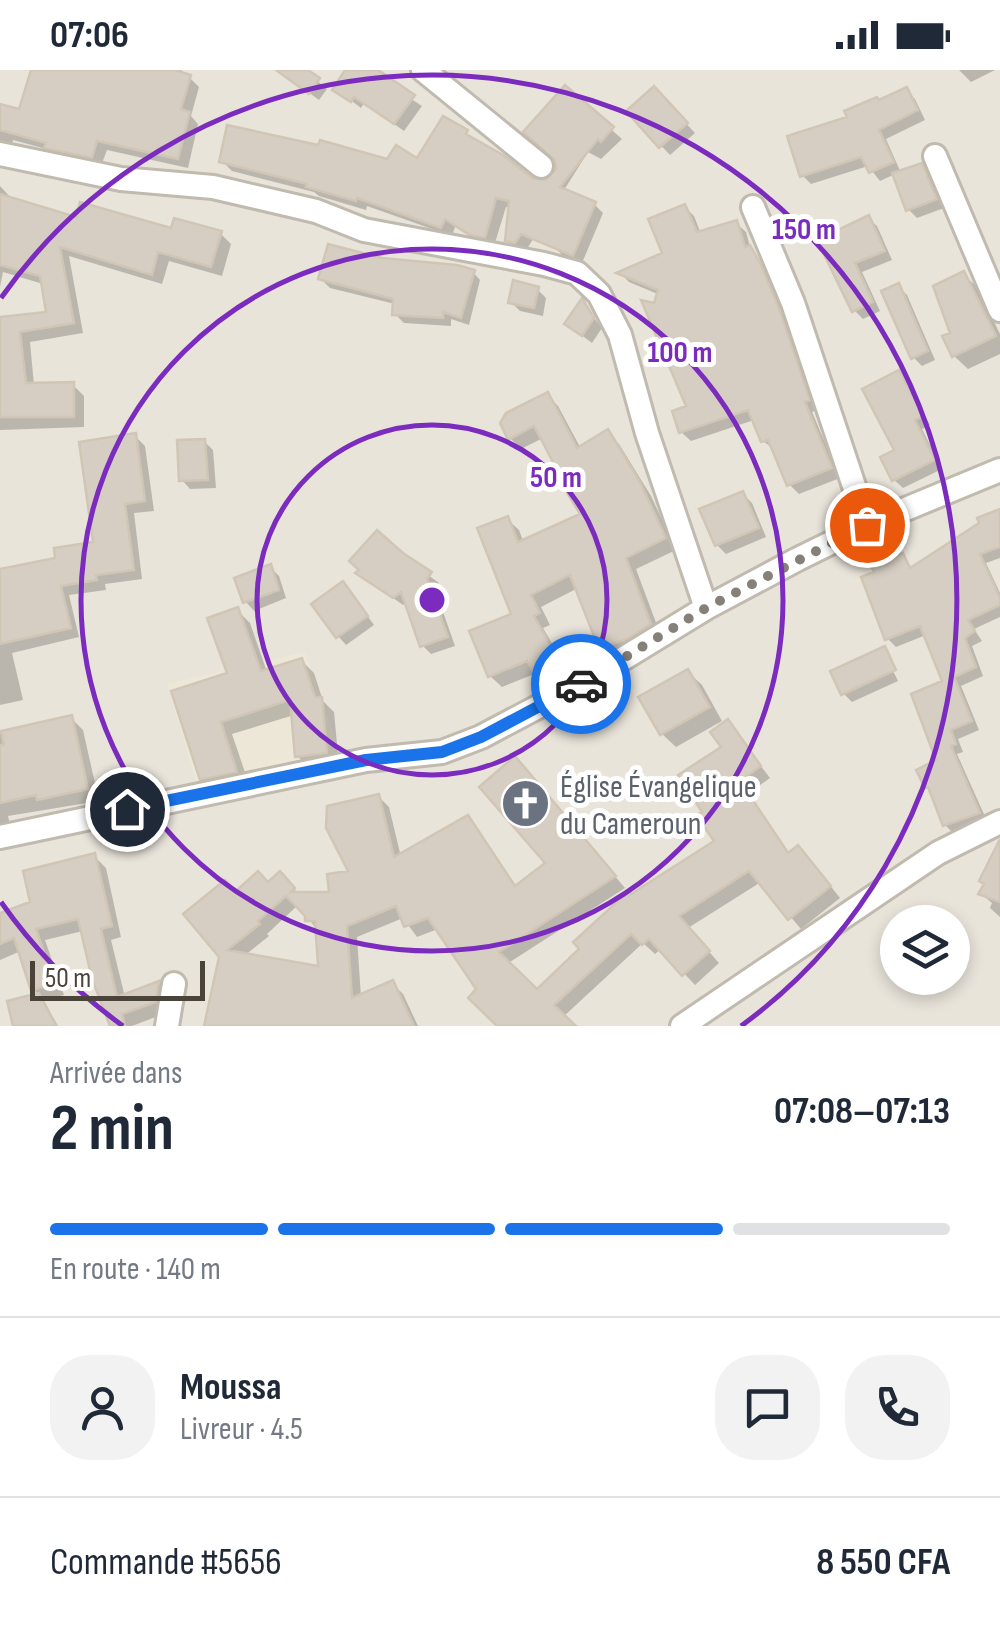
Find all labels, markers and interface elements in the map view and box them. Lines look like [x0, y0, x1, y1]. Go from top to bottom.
text: 07:06 [50, 13, 129, 58]
text: 150 m [772, 212, 836, 248]
text: 100 m [648, 335, 712, 371]
text: 50 m [530, 460, 582, 496]
pin [825, 483, 910, 568]
icon: bag [840, 498, 895, 553]
centre of rings [414, 582, 450, 618]
courier [531, 634, 631, 734]
icon: car [554, 657, 609, 712]
pin [85, 767, 170, 852]
place label: Église Évangelique du Cameroun [560, 768, 757, 844]
church icon: Église Évangelique du Cameroun [499, 778, 551, 830]
icon: home [100, 782, 155, 837]
map controls [880, 905, 970, 995]
button: layers [880, 905, 970, 995]
scale bar [30, 956, 205, 1000]
text: 50 m [45, 962, 91, 995]
text: Arrivée dans [50, 1054, 182, 1093]
text: 07:08–07:13 [774, 1089, 950, 1134]
text: 2 min [50, 1091, 174, 1169]
text: En route · 140 m [50, 1250, 221, 1289]
button: person [50, 1355, 155, 1460]
button: chat [715, 1355, 820, 1460]
button: phone [845, 1355, 950, 1460]
text: Moussa [180, 1365, 282, 1410]
text: Livreur · 4.5 [180, 1410, 303, 1449]
text: Commande #5656 [50, 1540, 282, 1585]
text: 8 550 CFA [816, 1540, 950, 1585]

